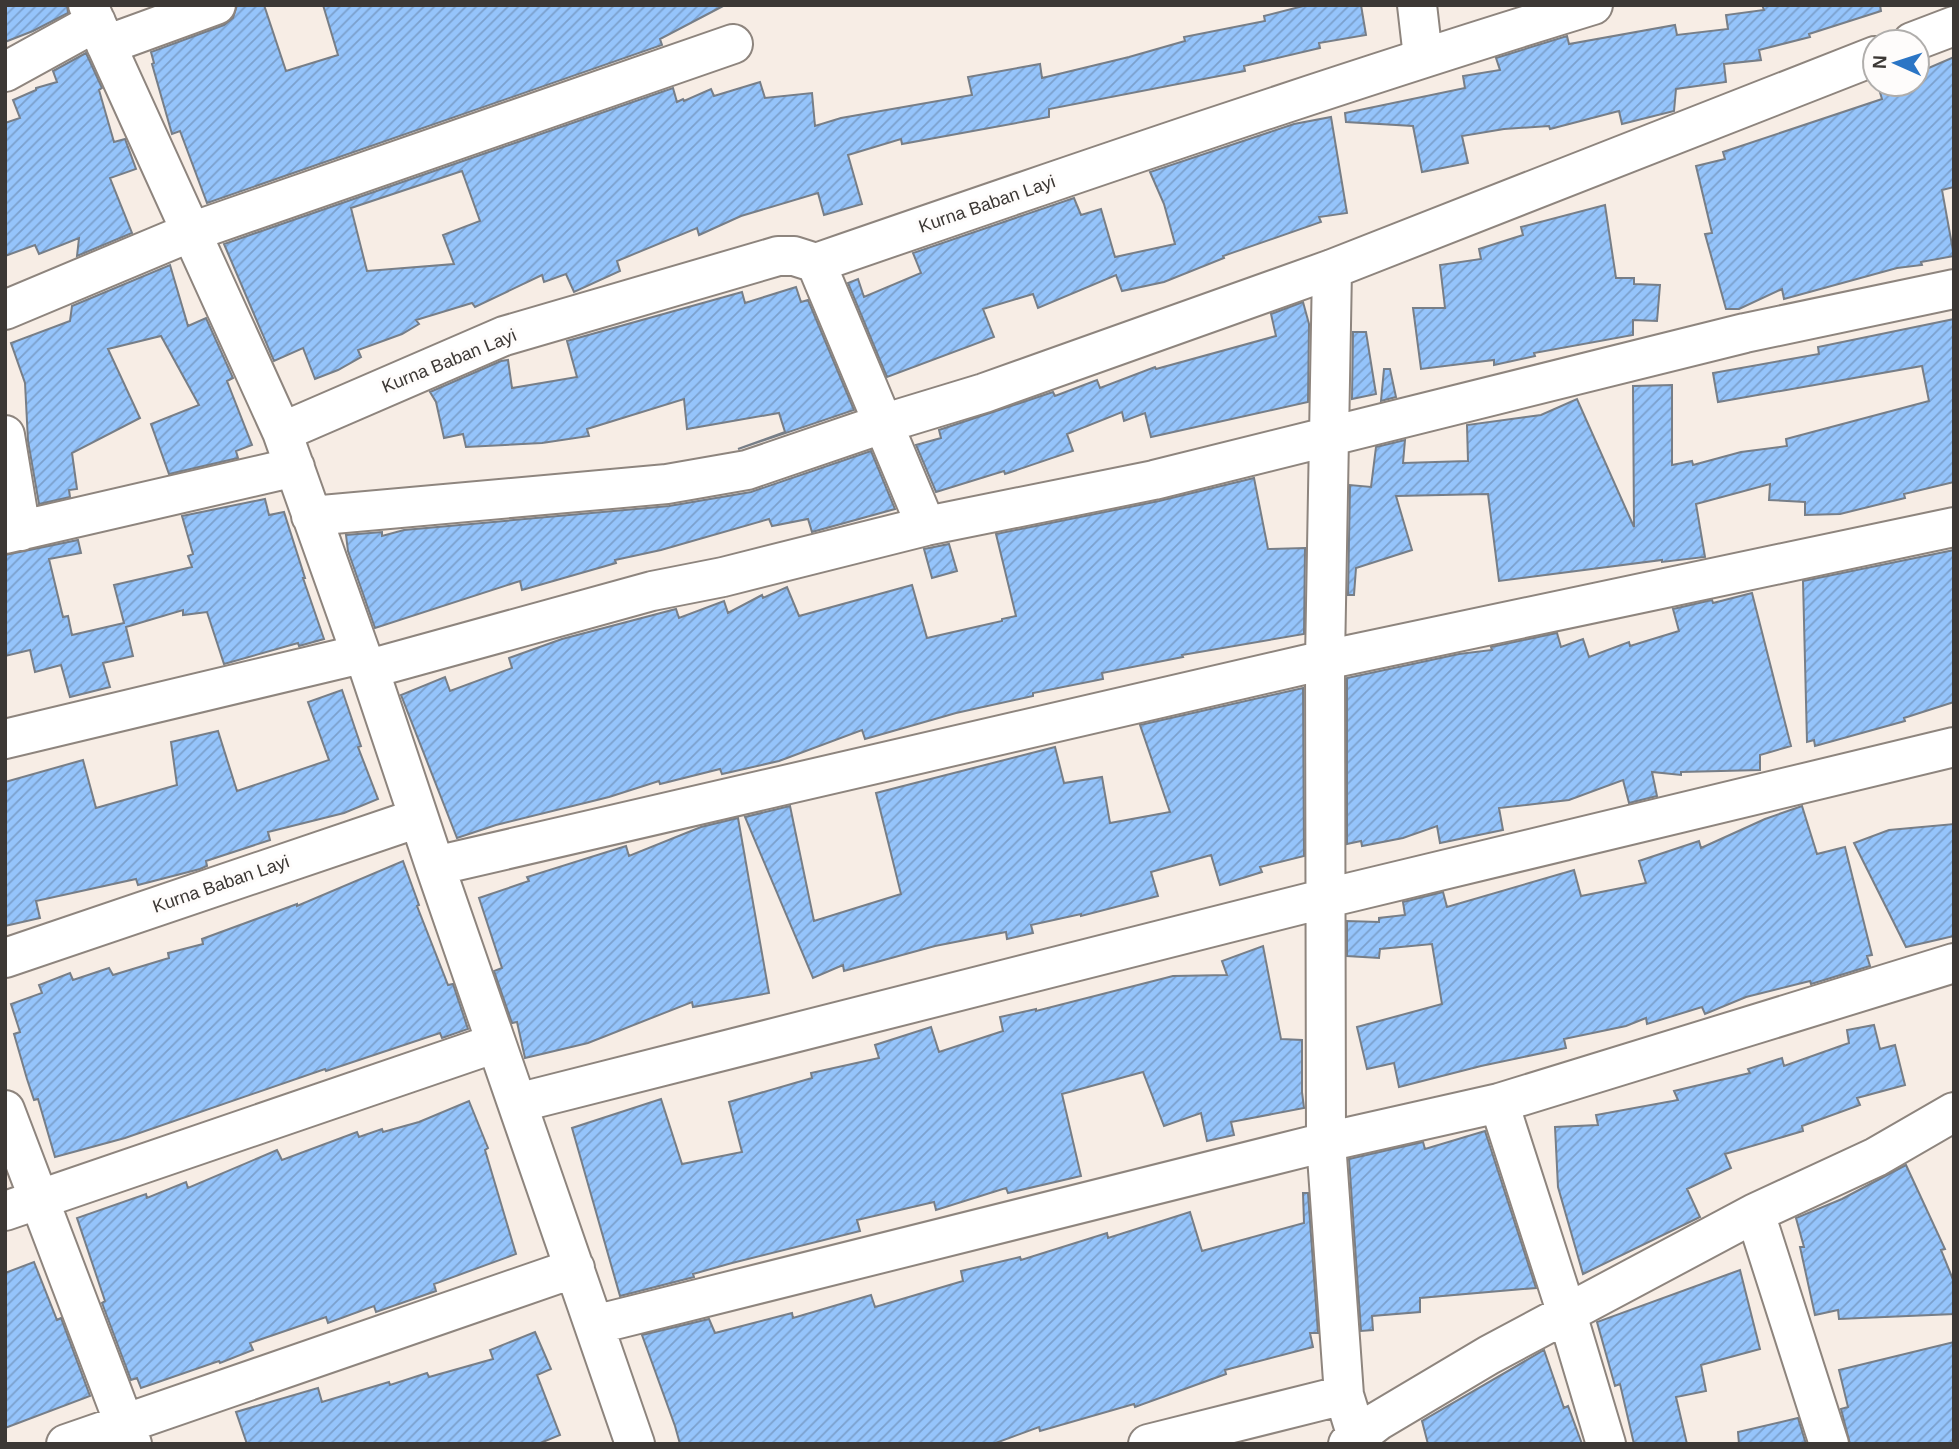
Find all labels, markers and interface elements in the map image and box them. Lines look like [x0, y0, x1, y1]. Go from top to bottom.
north arrow [1861, 28, 1931, 98]
text: N [1869, 55, 1890, 70]
street label: Kurna Baban Layi [916, 171, 1058, 237]
street label: Kurna Baban Layi [379, 325, 519, 397]
street label: Kurna Baban Layi [150, 851, 292, 917]

